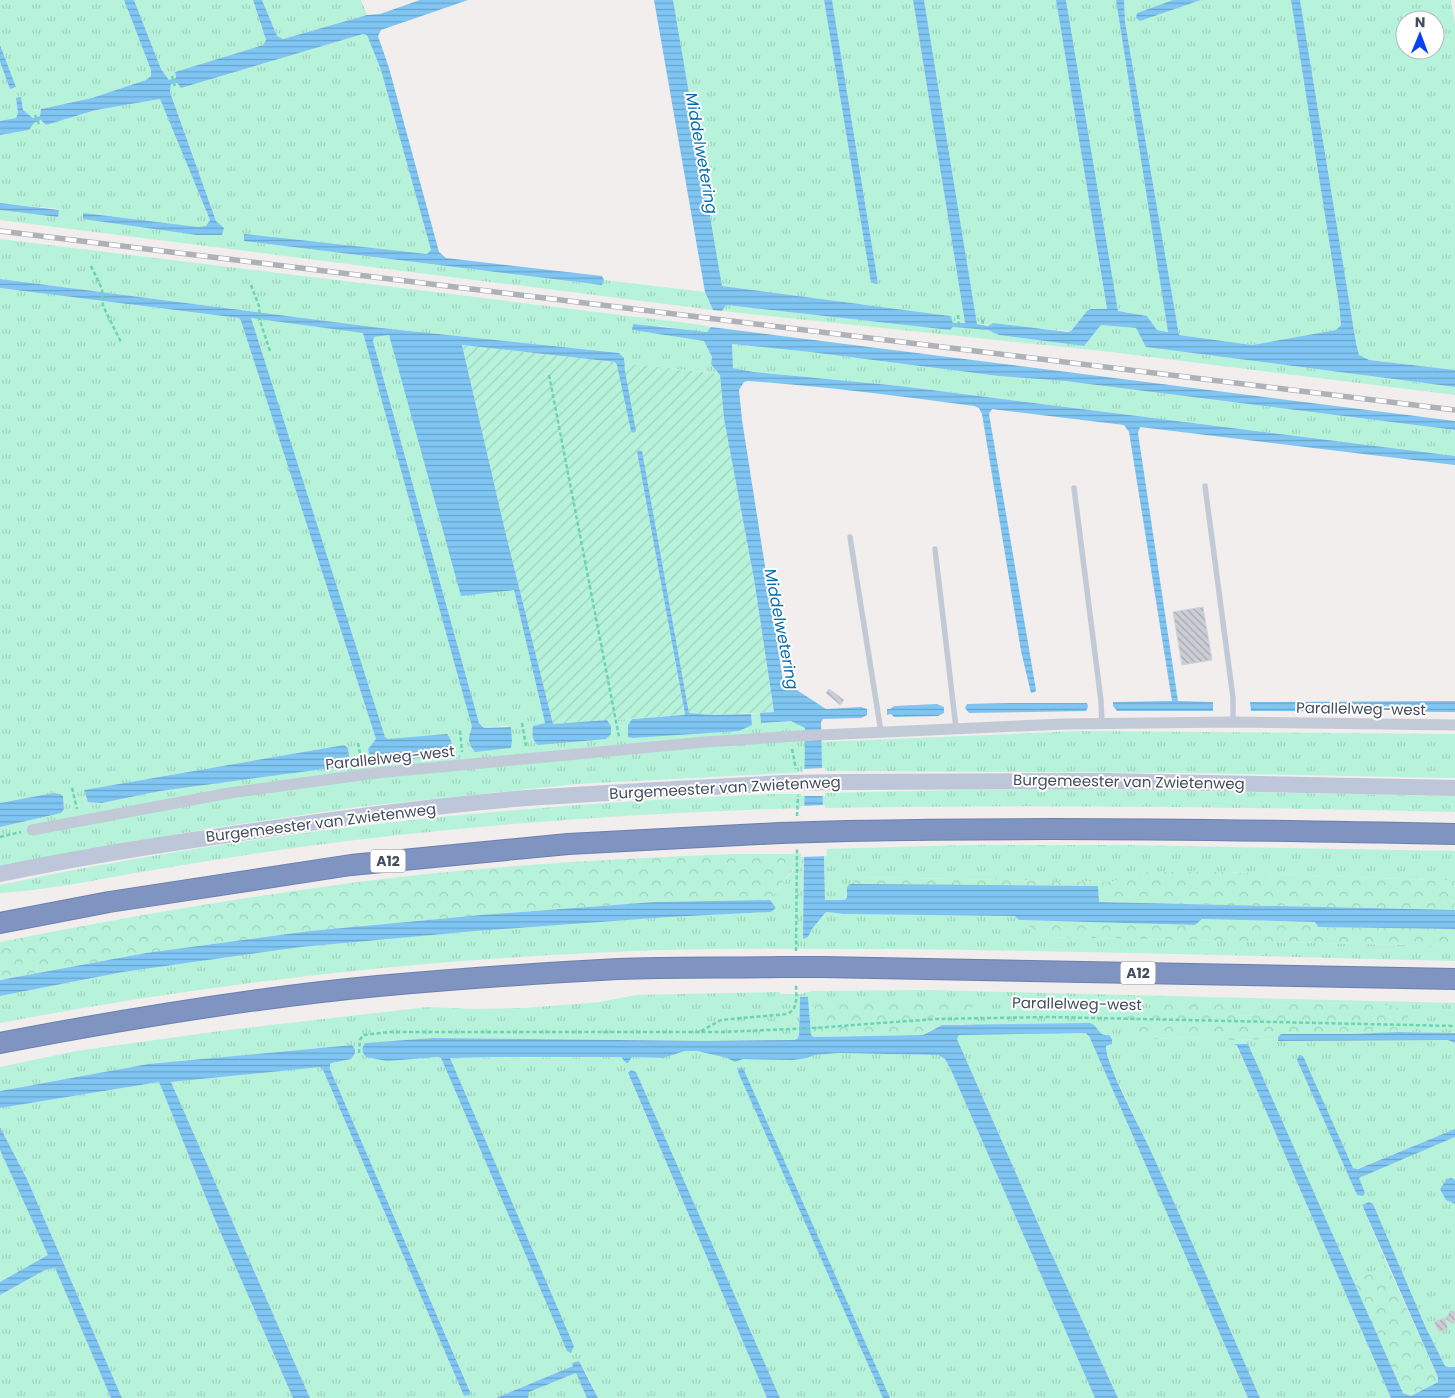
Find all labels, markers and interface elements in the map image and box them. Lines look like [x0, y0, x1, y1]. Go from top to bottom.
north arrow [1395, 10, 1445, 60]
text: N [1415, 12, 1426, 32]
water label: Middelwetering [680, 91, 724, 216]
water label: Middelwetering [758, 567, 805, 692]
street label: Parallelweg-west [1296, 697, 1426, 720]
street label: Parallelweg-west [324, 740, 456, 775]
street label: Burgemeester van Zwietenweg [1013, 769, 1245, 794]
street label: Burgemeester van Zwietenweg [609, 771, 841, 804]
street label: Burgemeester van Zwietenweg [205, 798, 437, 847]
road number: A12 [370, 849, 406, 872]
road number: A12 [1120, 961, 1156, 984]
street label: Parallelweg-west [1012, 992, 1142, 1015]

